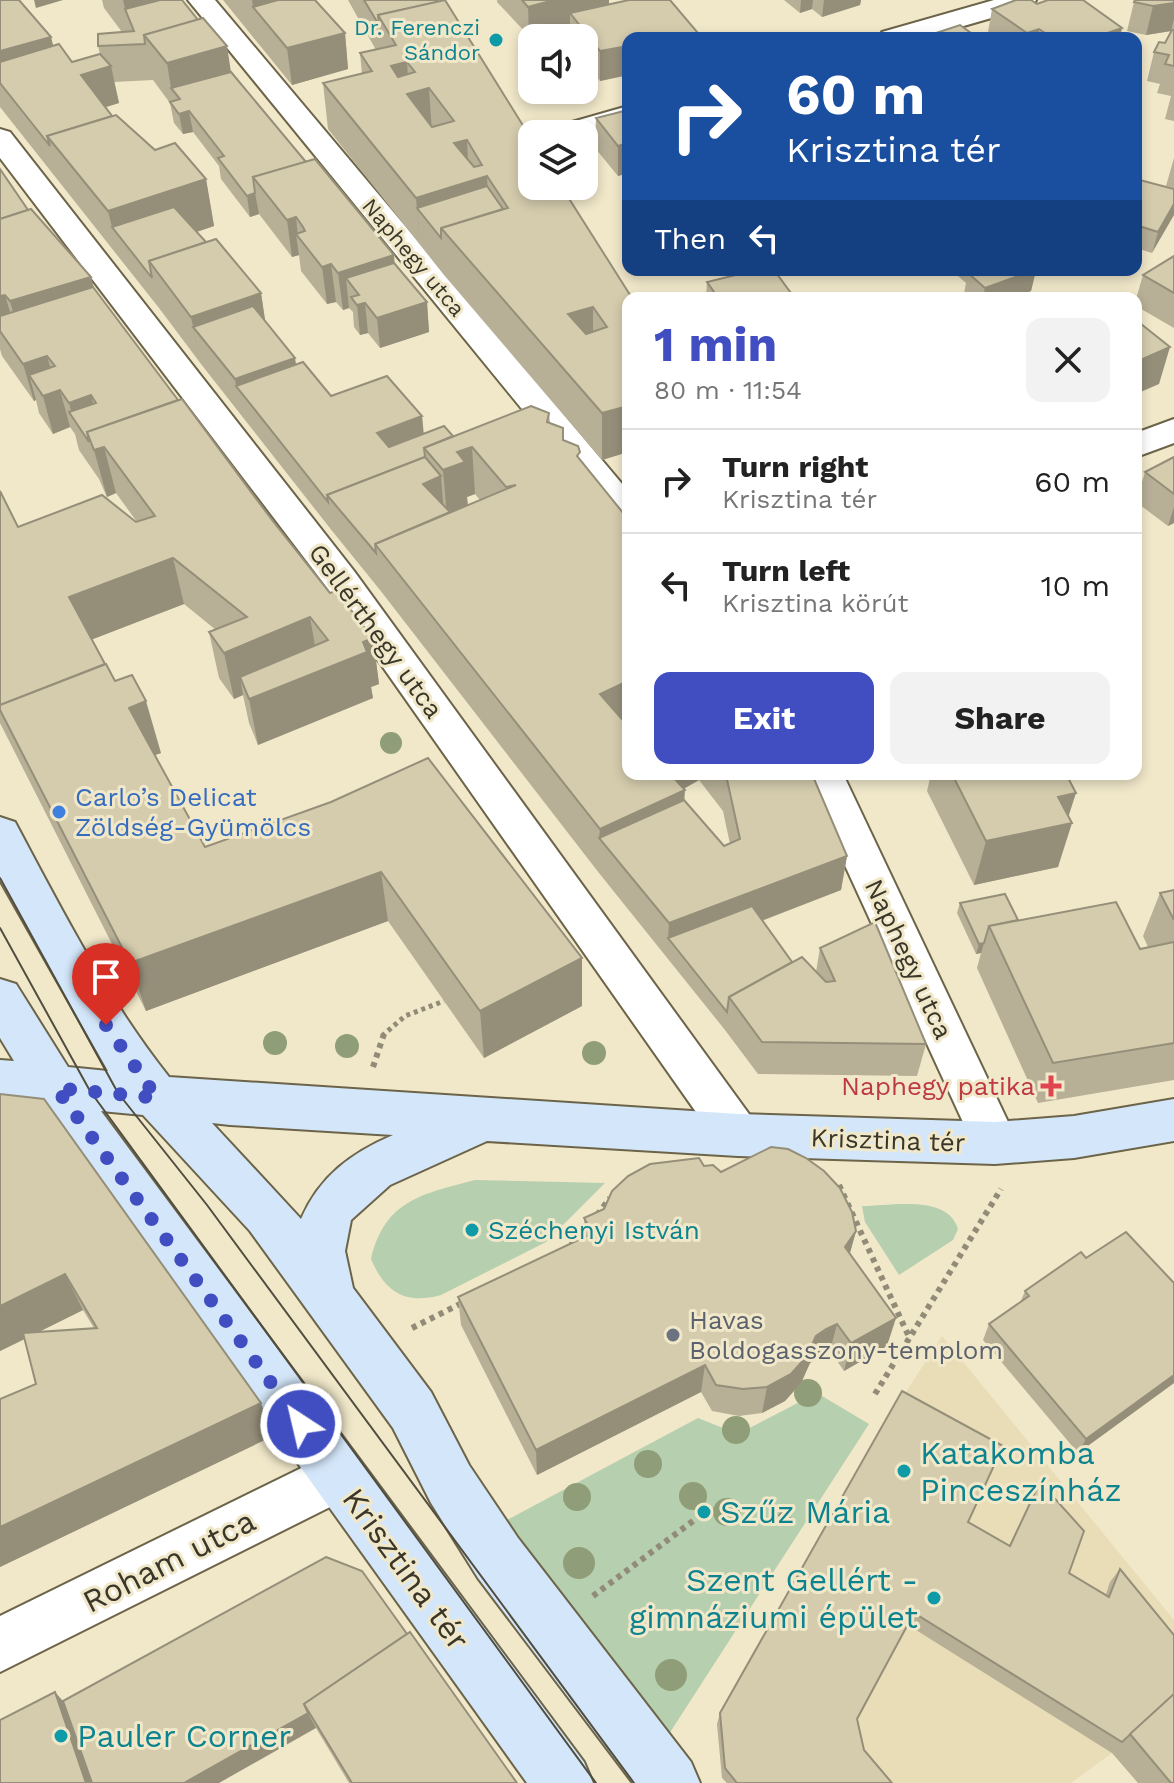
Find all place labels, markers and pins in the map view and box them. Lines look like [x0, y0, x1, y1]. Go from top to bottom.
place label: Dr. Ferenczi Sándor [354, 15, 480, 65]
marker: Dr. Ferenczi Sándor [487, 31, 505, 49]
place label: Carlo’s Delicat Zöldség-Gyümölcs [75, 782, 311, 842]
marker: Carlo’s Delicat Zöldség-Gyümölcs [50, 803, 68, 821]
pin [72, 943, 140, 1025]
place label: Naphegy patika [841, 1071, 1035, 1101]
marker: Naphegy patika [1042, 1077, 1060, 1095]
place label: Széchenyi István [488, 1215, 700, 1245]
marker: Széchenyi István [463, 1221, 481, 1239]
place label: Havas Boldogasszony-templom [689, 1305, 1003, 1365]
marker: Havas Boldogasszony-templom [664, 1326, 682, 1344]
place label: Katakomba Pinceszínház [920, 1434, 1122, 1509]
marker: Katakomba Pinceszínház [895, 1462, 913, 1480]
place label: Szűz Mária [720, 1493, 890, 1531]
marker: Szűz Mária [695, 1503, 713, 1521]
place label: Szent Gellért - gimnáziumi épület [629, 1561, 918, 1636]
marker: Szent Gellért - gimnáziumi épület [925, 1589, 943, 1607]
place label: Pauler Corner [77, 1717, 291, 1755]
marker: Pauler Corner [52, 1727, 70, 1745]

